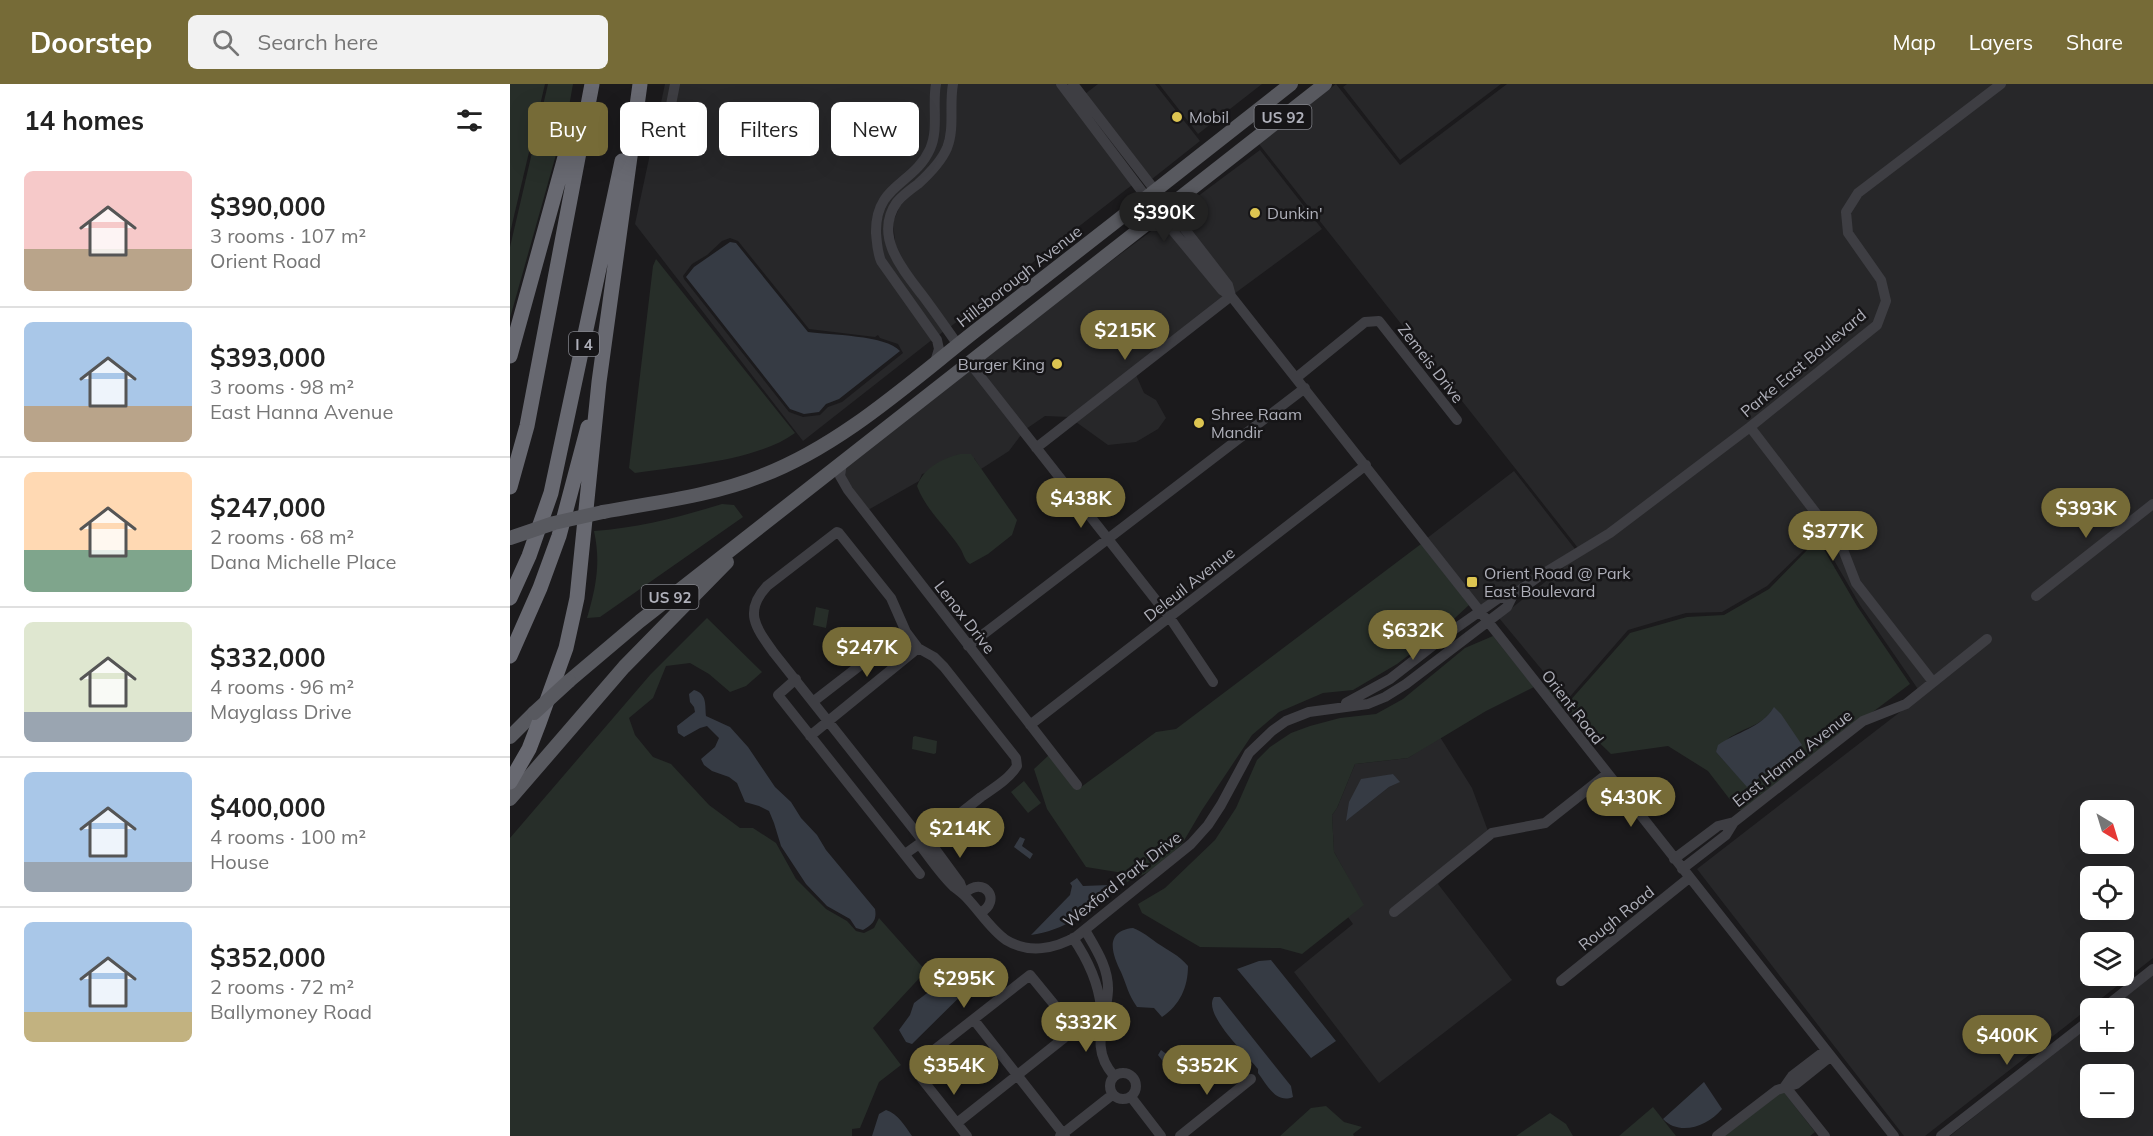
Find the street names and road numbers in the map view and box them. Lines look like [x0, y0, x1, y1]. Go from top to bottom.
road number: US 92 [1254, 105, 1312, 129]
street label: Hillsborough Avenue [952, 221, 1086, 331]
street label: Parke East Boulevard [1736, 305, 1870, 421]
street label: Zemeis Drive [1394, 319, 1468, 407]
road number: I 4 [569, 332, 599, 356]
street label: Deleuil Avenue [1140, 542, 1238, 626]
street label: Lenox Drive [930, 577, 1000, 657]
road number: US 92 [642, 585, 698, 609]
street label: Orient Road [1538, 666, 1608, 748]
street label: East Hanna Avenue [1728, 705, 1856, 811]
street label: Wexford Park Drive [1059, 827, 1185, 931]
street label: Rough Road [1574, 881, 1658, 955]

